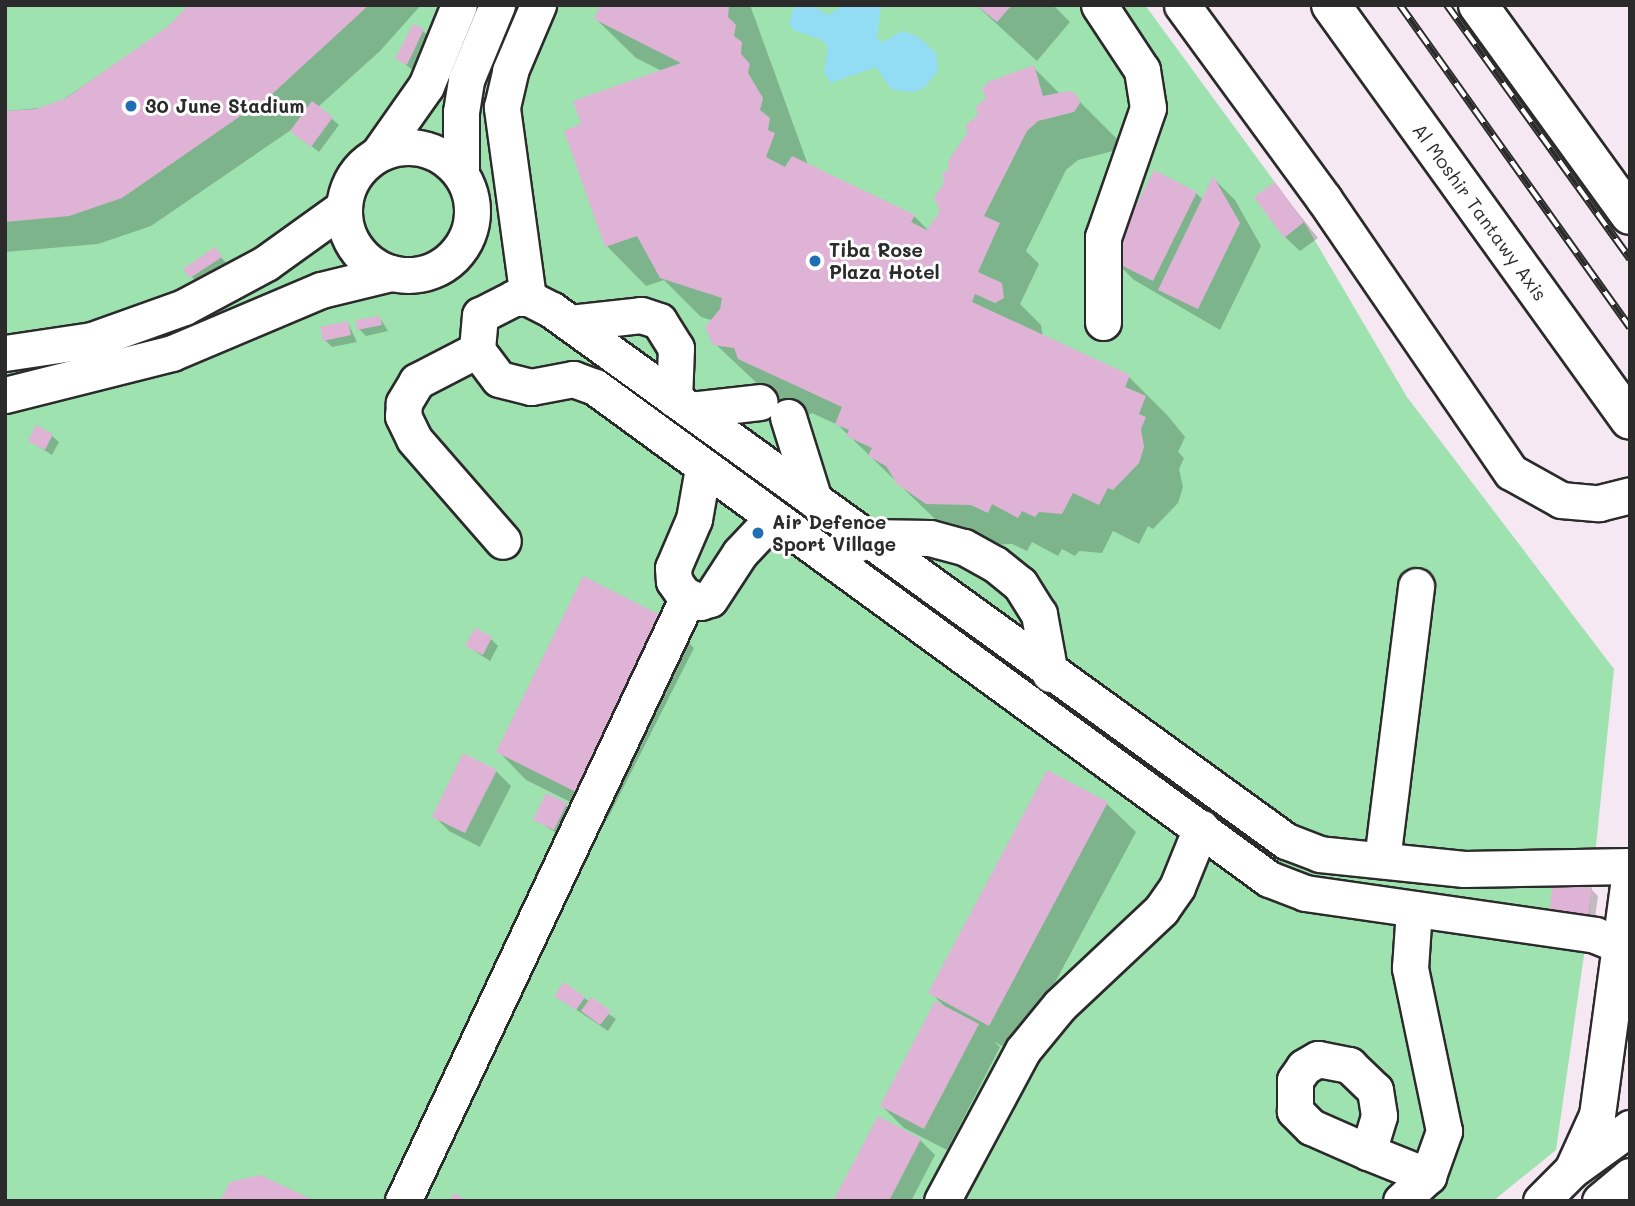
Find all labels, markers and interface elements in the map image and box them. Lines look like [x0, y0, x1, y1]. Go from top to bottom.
place label: 30 June Stadium [145, 95, 304, 117]
marker: 30 June Stadium [123, 98, 139, 114]
street label: Al Moshir Tantawy Axis [1408, 119, 1552, 305]
place label: Tiba Rose Plaza Hotel [829, 239, 940, 283]
marker: Tiba Rose Plaza Hotel [807, 253, 823, 269]
place label: Air Defence Sport Village [772, 511, 896, 555]
marker: Air Defence Sport Village [750, 525, 766, 541]

